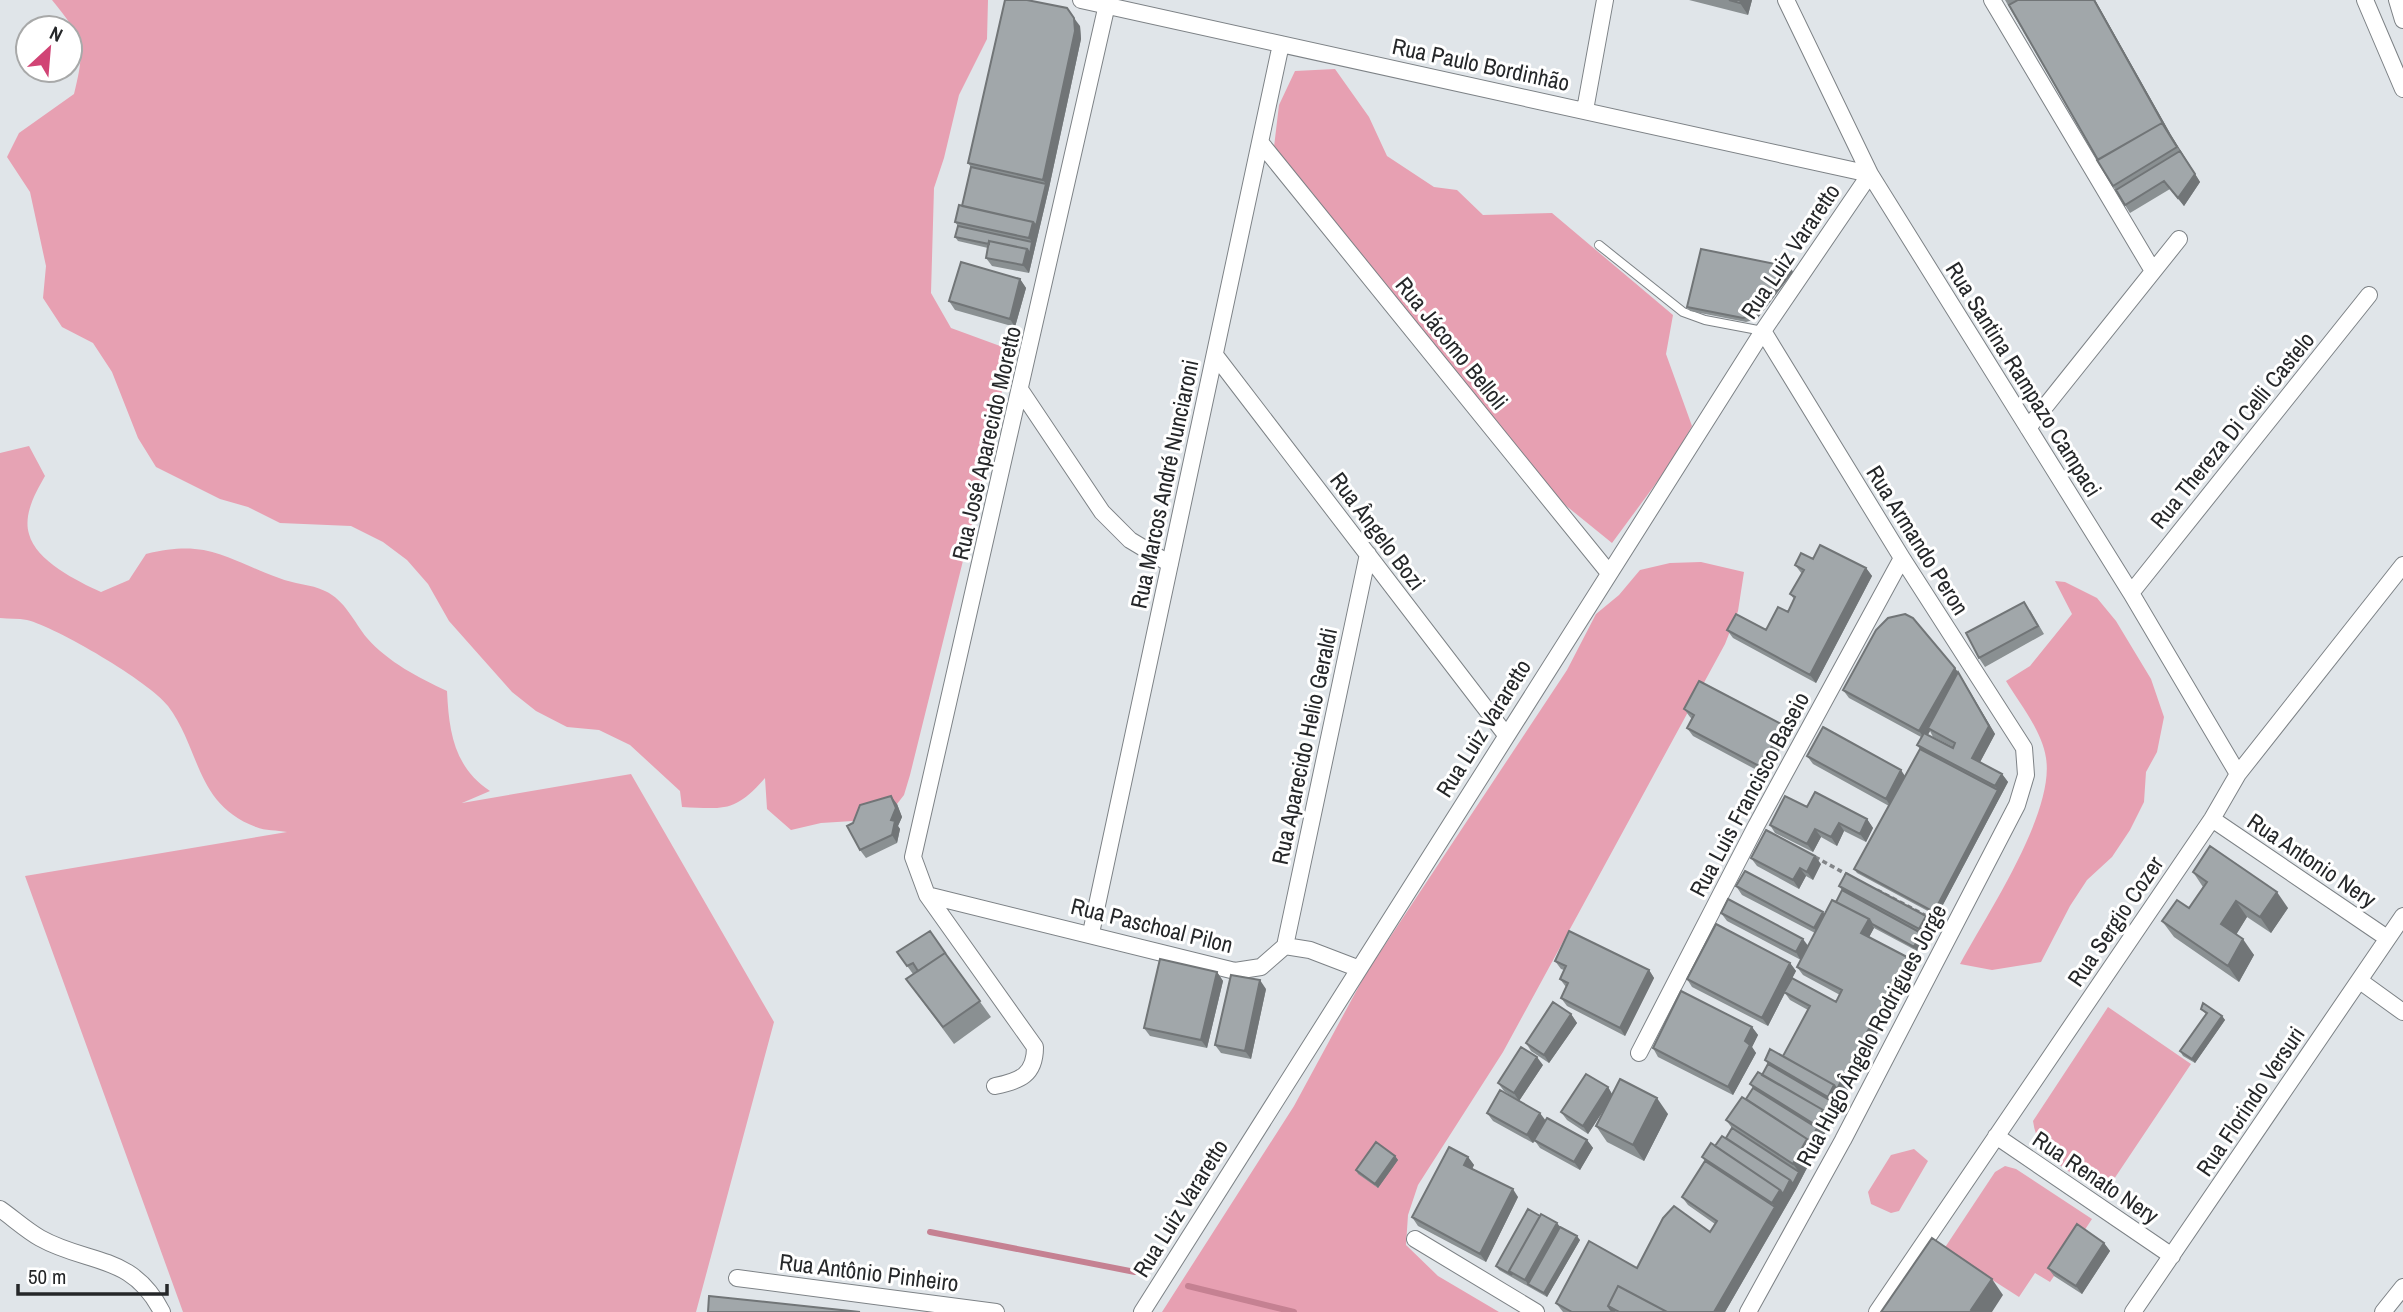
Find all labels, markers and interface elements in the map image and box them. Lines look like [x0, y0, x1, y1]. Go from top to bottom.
north arrow [14, 14, 84, 84]
text: N [46, 20, 67, 48]
street label: Rua Paulo Bordinhão [1390, 30, 1572, 98]
street label: Rua Luiz Vararetto [1733, 177, 1847, 325]
street label: Rua Santina Rampazo Campaci [1939, 256, 2109, 502]
street label: Rua Jácomo Belloli [1389, 270, 1515, 416]
street label: Rua José Aparecido Moretto [944, 323, 1028, 563]
street label: Rua Thereza Di Celli Castelo [2143, 325, 2321, 535]
street label: Rua Marcos André Nunciaroni [1122, 357, 1206, 611]
street label: Rua Armando Peron [1860, 459, 1976, 621]
street label: Rua Ângelo Bozi [1323, 466, 1433, 596]
street label: Rua Aparecido Helio Geraldi [1264, 625, 1344, 867]
street label: Rua Luiz Vararetto [1428, 653, 1538, 803]
street label: Rua Luis Francisco Baseio [1682, 686, 1816, 902]
street label: Rua Antonio Nery [2242, 806, 2383, 915]
street label: Rua Sergio Cozer [2060, 849, 2170, 992]
street label: Rua Paschoal Pilon [1068, 890, 1236, 960]
street label: Rua Hugo Ângelo Rodrigues Jorge [1789, 899, 1953, 1171]
street label: Rua Florindo Versuri [2188, 1020, 2312, 1182]
street label: Rua Renato Nery [2027, 1123, 2166, 1231]
street label: Rua Luiz Vararetto [1125, 1133, 1235, 1283]
street label: Rua Antônio Pinheiro [778, 1246, 960, 1298]
scale bar [18, 1252, 166, 1296]
text: 50 m [28, 1262, 66, 1291]

